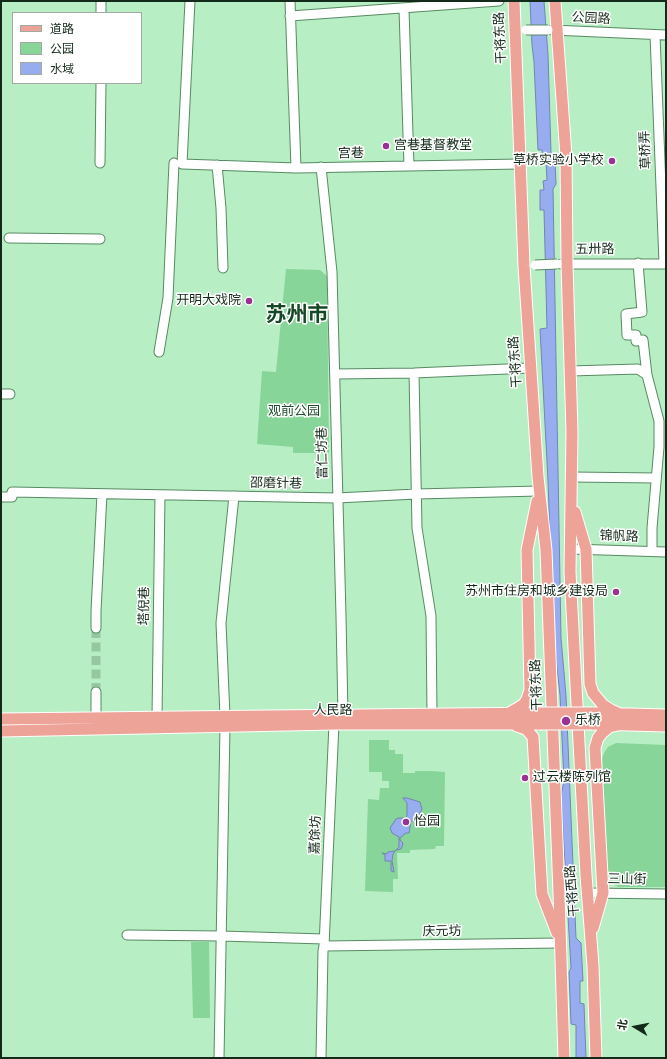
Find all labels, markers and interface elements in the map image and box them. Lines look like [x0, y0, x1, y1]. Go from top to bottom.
street label: 公园路 [571, 10, 611, 28]
legend [12, 12, 142, 84]
street label: 干将东路 [492, 12, 510, 64]
text: 道路 [50, 22, 74, 37]
text: 公园 [50, 42, 74, 57]
text: 水域 [50, 62, 74, 77]
street label: 草桥弄 [638, 130, 654, 170]
place label: 宫巷基督教堂 [394, 138, 472, 154]
marker: 宫巷基督教堂 [381, 141, 391, 151]
street label: 宫巷 [338, 146, 364, 162]
place label: 草桥实验小学校 [513, 153, 604, 169]
marker: 草桥实验小学校 [607, 156, 617, 166]
street label: 五卅路 [575, 242, 615, 258]
place label: 开明大戏院 [176, 293, 241, 309]
marker: 开明大戏院 [244, 296, 254, 306]
district label: 苏州市 [266, 303, 328, 329]
street label: 干将东路 [506, 336, 526, 388]
park label: 观前公园 [268, 404, 320, 420]
street label: 富仁坊巷 [315, 427, 331, 479]
street label: 邵磨针巷 [250, 476, 302, 492]
street label: 锦帆路 [599, 529, 639, 545]
place label: 苏州市住房和城乡建设局 [465, 584, 608, 600]
street label: 塔倪巷 [137, 586, 153, 626]
marker: 苏州市住房和城乡建设局 [611, 587, 621, 597]
street label: 干将东路 [528, 659, 546, 711]
street label: 人民路 [314, 703, 352, 719]
place label: 乐桥 [575, 713, 601, 729]
marker: 乐桥 [560, 715, 572, 727]
place label: 过云楼陈列馆 [533, 770, 611, 786]
marker: 过云楼陈列馆 [520, 773, 530, 783]
place label: 怡园 [414, 814, 440, 830]
street label: 嘉馀坊 [308, 815, 324, 855]
marker: 怡园 [401, 817, 411, 827]
street label: 干将西路 [563, 864, 583, 918]
street label: 三山街 [607, 872, 647, 888]
street label: 庆元坊 [422, 924, 462, 940]
north arrow [615, 1007, 655, 1047]
text: 北 [615, 1018, 630, 1031]

